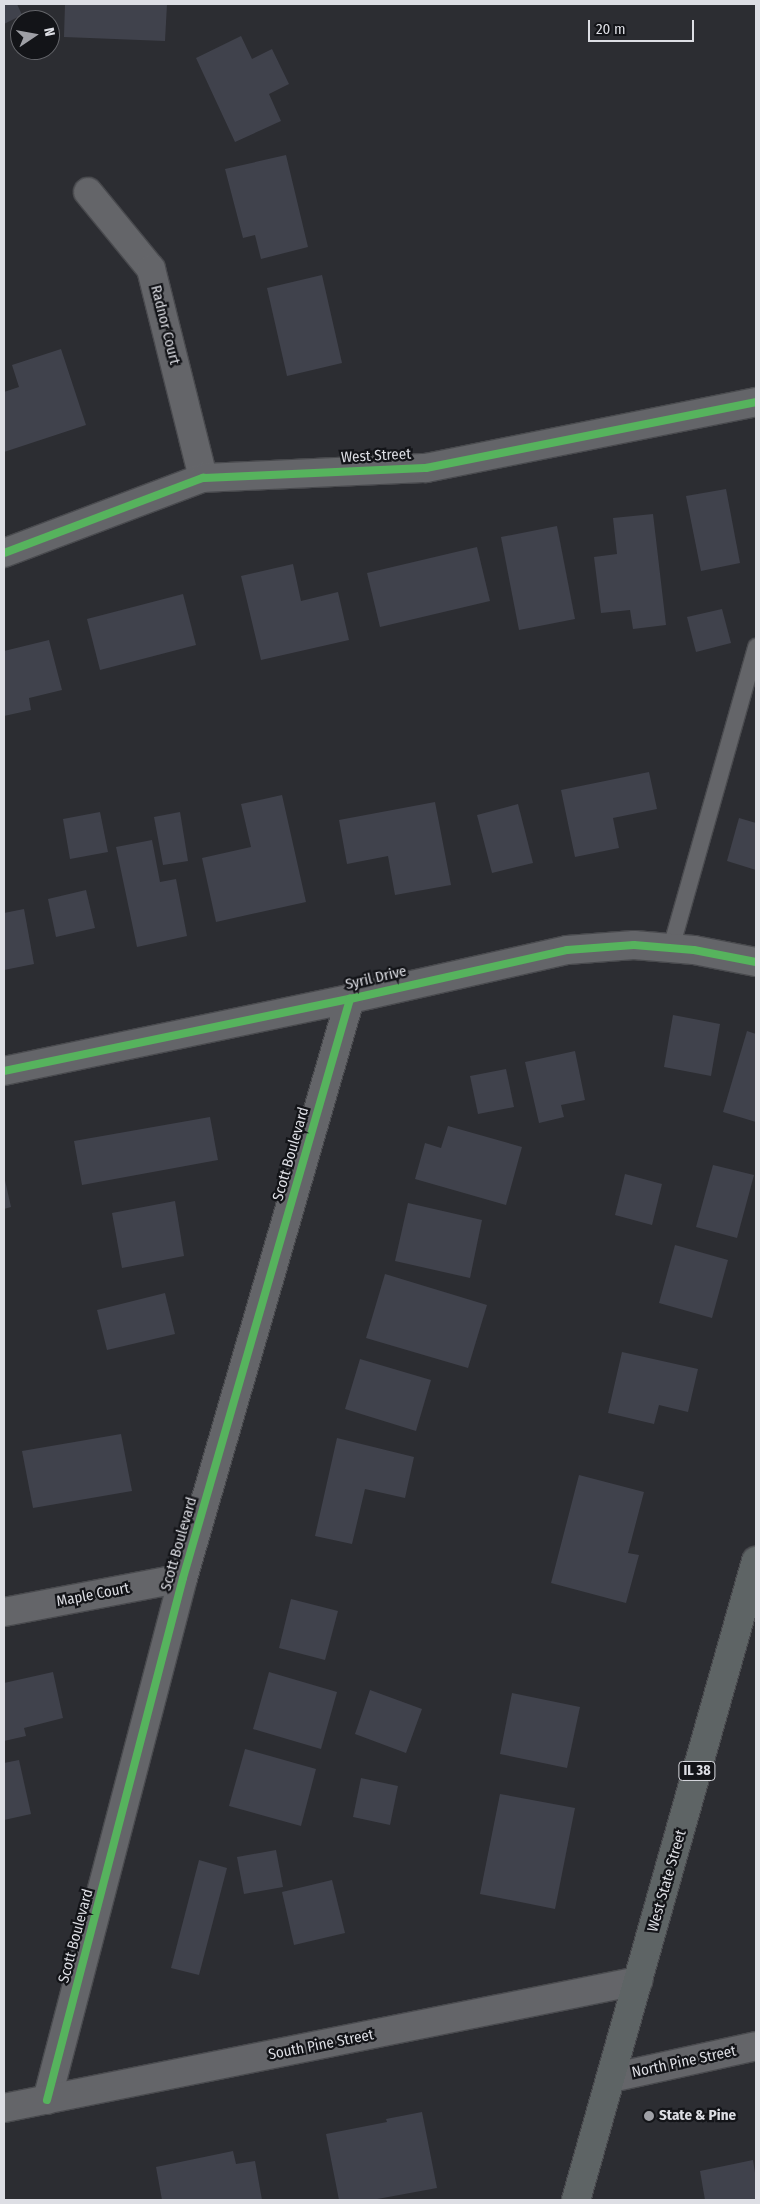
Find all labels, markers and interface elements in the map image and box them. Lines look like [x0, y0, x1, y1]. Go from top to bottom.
north arrow [10, 10, 60, 60]
scale bar [590, 10, 696, 42]
text: 20 m [596, 20, 626, 38]
text: N [40, 26, 58, 38]
street label: Radnor Court [146, 283, 184, 367]
street label: West Street [340, 445, 412, 467]
street label: Syril Drive [344, 962, 408, 994]
street label: Scott Boulevard [269, 1105, 313, 1203]
street label: Scott Boulevard [157, 1495, 201, 1593]
street label: Maple Court [55, 1579, 131, 1611]
road number: IL 38 [678, 1760, 716, 1782]
street label: West State Street [644, 1828, 690, 1934]
street label: Scott Boulevard [55, 1887, 97, 1985]
street label: South Pine Street [267, 2026, 375, 2064]
street label: North Pine Street [630, 2042, 738, 2082]
place label: State & Pine [659, 2107, 736, 2125]
marker: State & Pine [643, 2110, 655, 2122]

